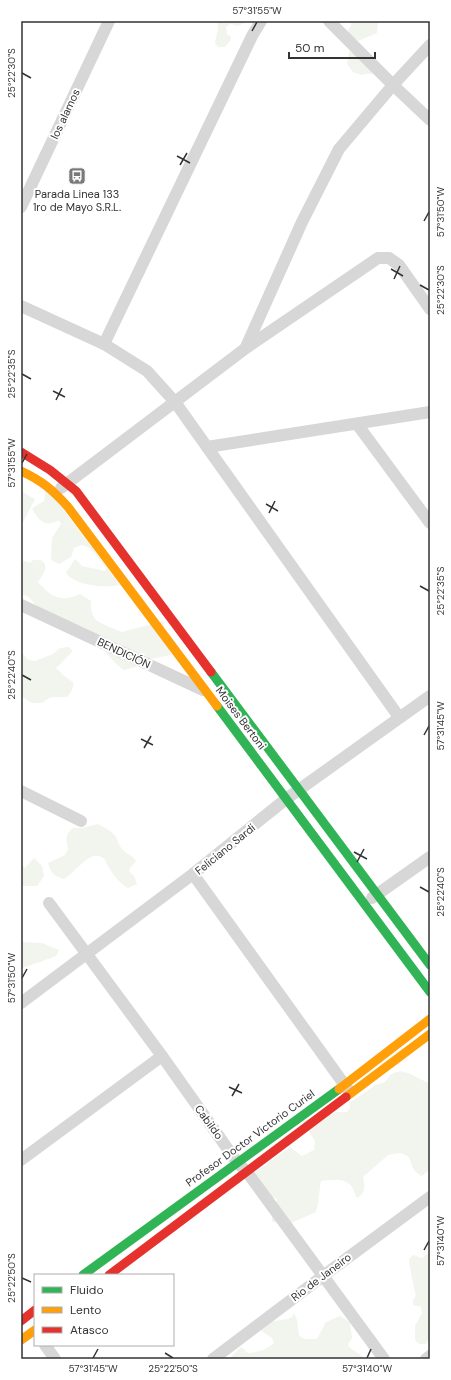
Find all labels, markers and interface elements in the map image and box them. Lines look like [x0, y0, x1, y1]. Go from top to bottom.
text: 57°31'55"W [232, 4, 282, 17]
scale bar [289, 34, 375, 60]
text: 50 m [295, 40, 324, 56]
text: 25°22'30"S [5, 48, 18, 98]
street label: los alamos [47, 87, 83, 141]
bus stop icon: Parada Linea 133 1ro de Mayo S.R.L. [67, 166, 87, 186]
text: 57°31'50"W [434, 186, 447, 237]
place label: Parada Linea 133 1ro de Mayo S.R.L. [33, 187, 121, 214]
text: 25°22'30"S [434, 265, 447, 315]
text: 25°22'35"S [5, 349, 18, 398]
text: 57°31'55"W [5, 438, 18, 488]
text: 25°22'35"S [434, 566, 447, 615]
street label: BENDICIÓN [95, 635, 153, 671]
text: 25°22'40"S [5, 650, 18, 700]
street label: Moises Bertoni [213, 684, 269, 752]
text: 57°31'45"W [434, 701, 447, 751]
street label: Feliciano Sardi [192, 820, 258, 878]
text: 25°22'40"S [434, 867, 447, 917]
text: 57°31'50"W [5, 952, 18, 1003]
street label: Profesor Doctor Victorio Curiel [183, 1086, 317, 1190]
street label: Cabildo [192, 1102, 226, 1142]
text: 57°31'40"W [434, 1216, 447, 1266]
street label: Rio de Janeiro [288, 1250, 354, 1304]
text: 25°22'50"S [5, 1253, 18, 1303]
legend [34, 1274, 174, 1346]
text: Fluido [70, 1282, 104, 1298]
text: Lento [70, 1302, 101, 1318]
text: Atasco [70, 1322, 109, 1338]
text: 57°31'45"W [68, 1362, 118, 1375]
text: 25°22'50"S [148, 1362, 198, 1375]
text: 57°31'40"W [342, 1362, 392, 1375]

